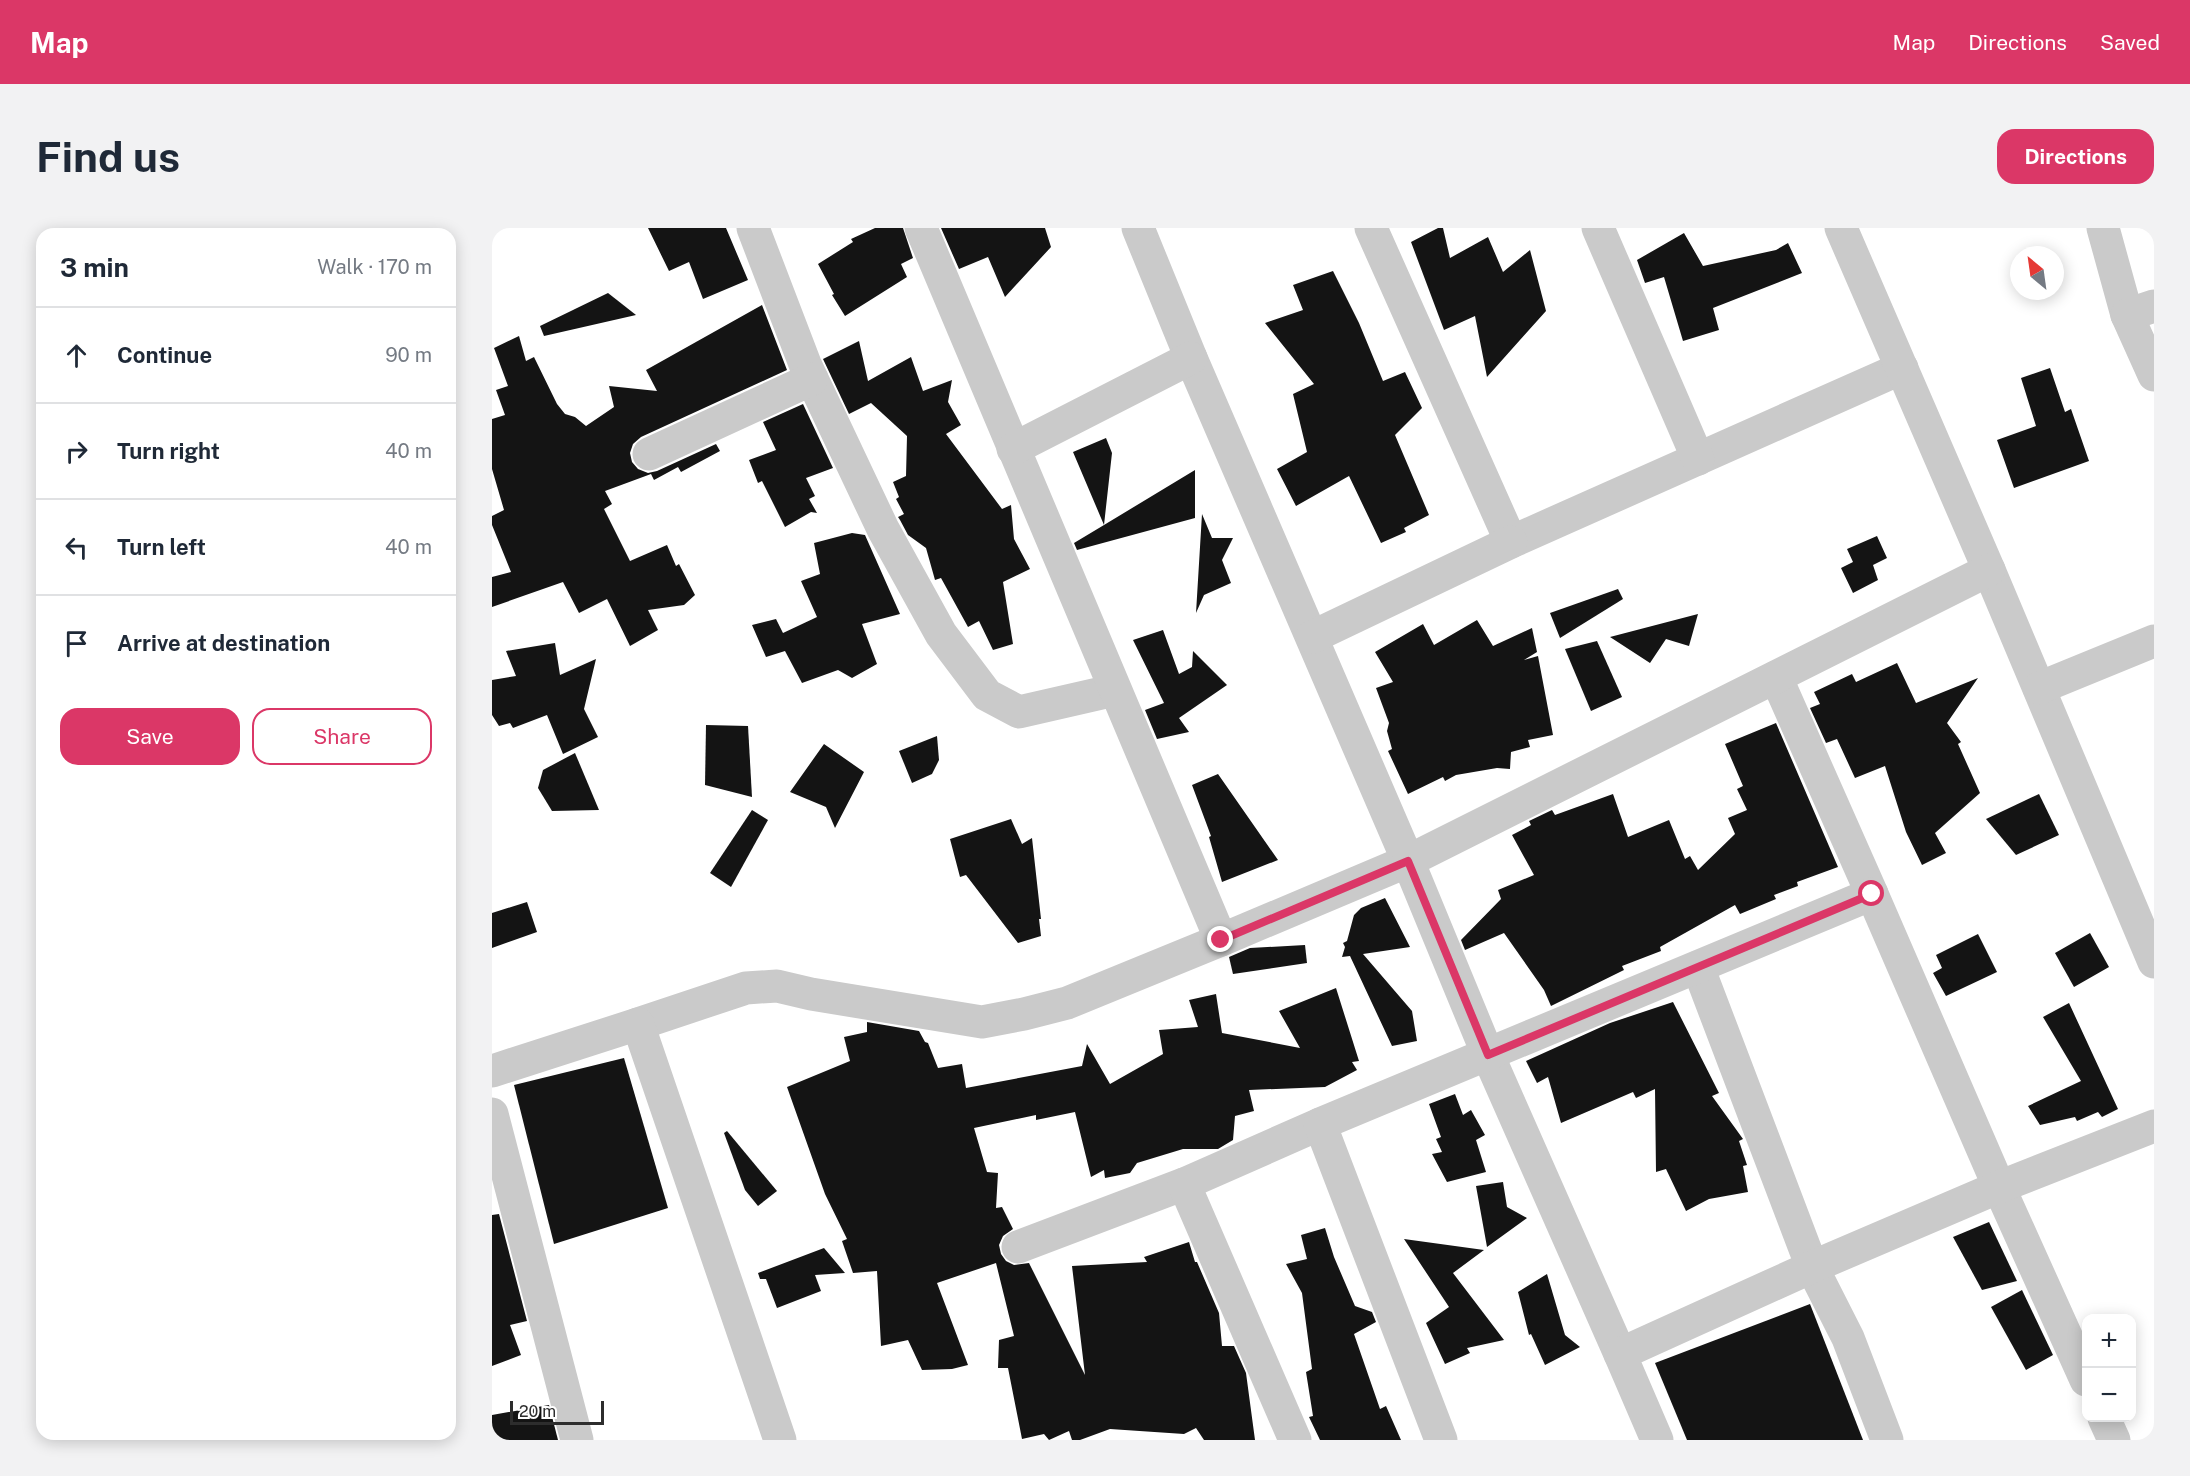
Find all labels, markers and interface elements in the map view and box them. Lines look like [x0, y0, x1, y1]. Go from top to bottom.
text: Map [30, 26, 89, 59]
text: Map [1893, 30, 1935, 55]
text: Directions [1968, 30, 2067, 55]
text: Saved [2100, 30, 2160, 55]
button: Directions [1997, 129, 2154, 184]
text: Find us [36, 132, 180, 181]
north arrow [2010, 246, 2064, 300]
text: 3 min [60, 252, 129, 283]
text: Walk · 170 m [317, 255, 432, 279]
icon: ahead [60, 339, 93, 372]
text: Continue [117, 342, 212, 368]
text: 90 m [385, 343, 432, 367]
icon: right [60, 435, 93, 468]
text: Turn right [117, 438, 220, 464]
text: 40 m [385, 439, 432, 463]
icon: left [60, 531, 93, 564]
text: Turn left [117, 534, 206, 560]
text: 40 m [385, 535, 432, 559]
icon: arrive [60, 627, 93, 660]
text: Arrive at destination [117, 630, 330, 656]
button: Save [60, 708, 240, 765]
button: Share [252, 708, 432, 765]
route start [1858, 880, 1884, 906]
route end [1207, 926, 1233, 952]
map controls [2082, 1314, 2136, 1422]
button: + [2082, 1314, 2136, 1368]
button: − [2082, 1368, 2136, 1422]
scale bar [510, 1398, 604, 1426]
text: 20 m [519, 1402, 556, 1421]

